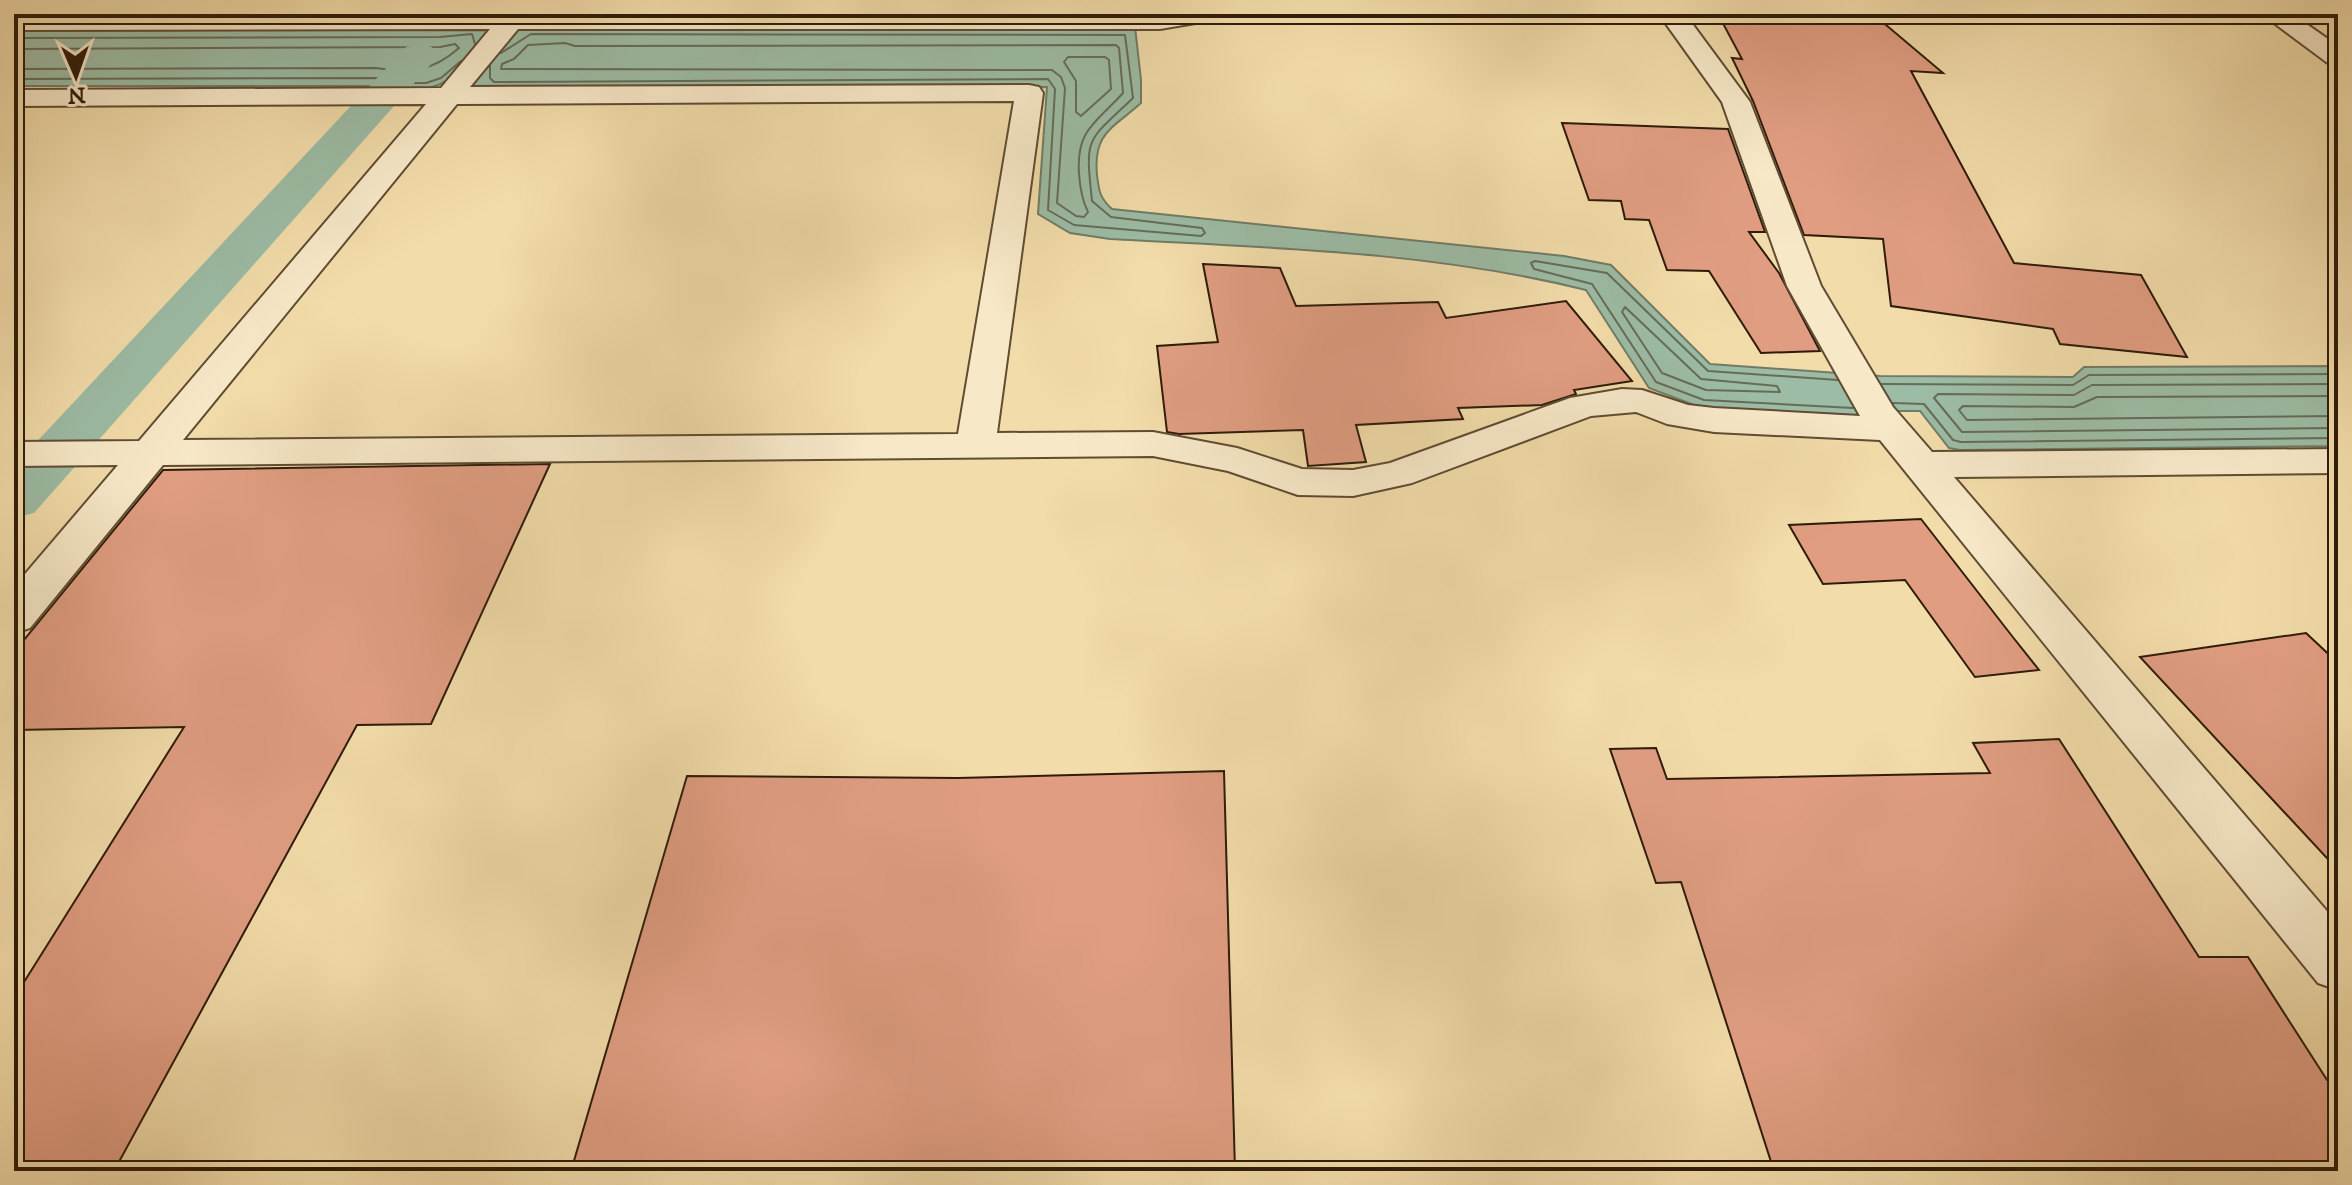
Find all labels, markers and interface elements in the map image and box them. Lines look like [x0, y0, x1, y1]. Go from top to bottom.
north arrow [36, 36, 116, 116]
text: N [67, 81, 86, 108]

